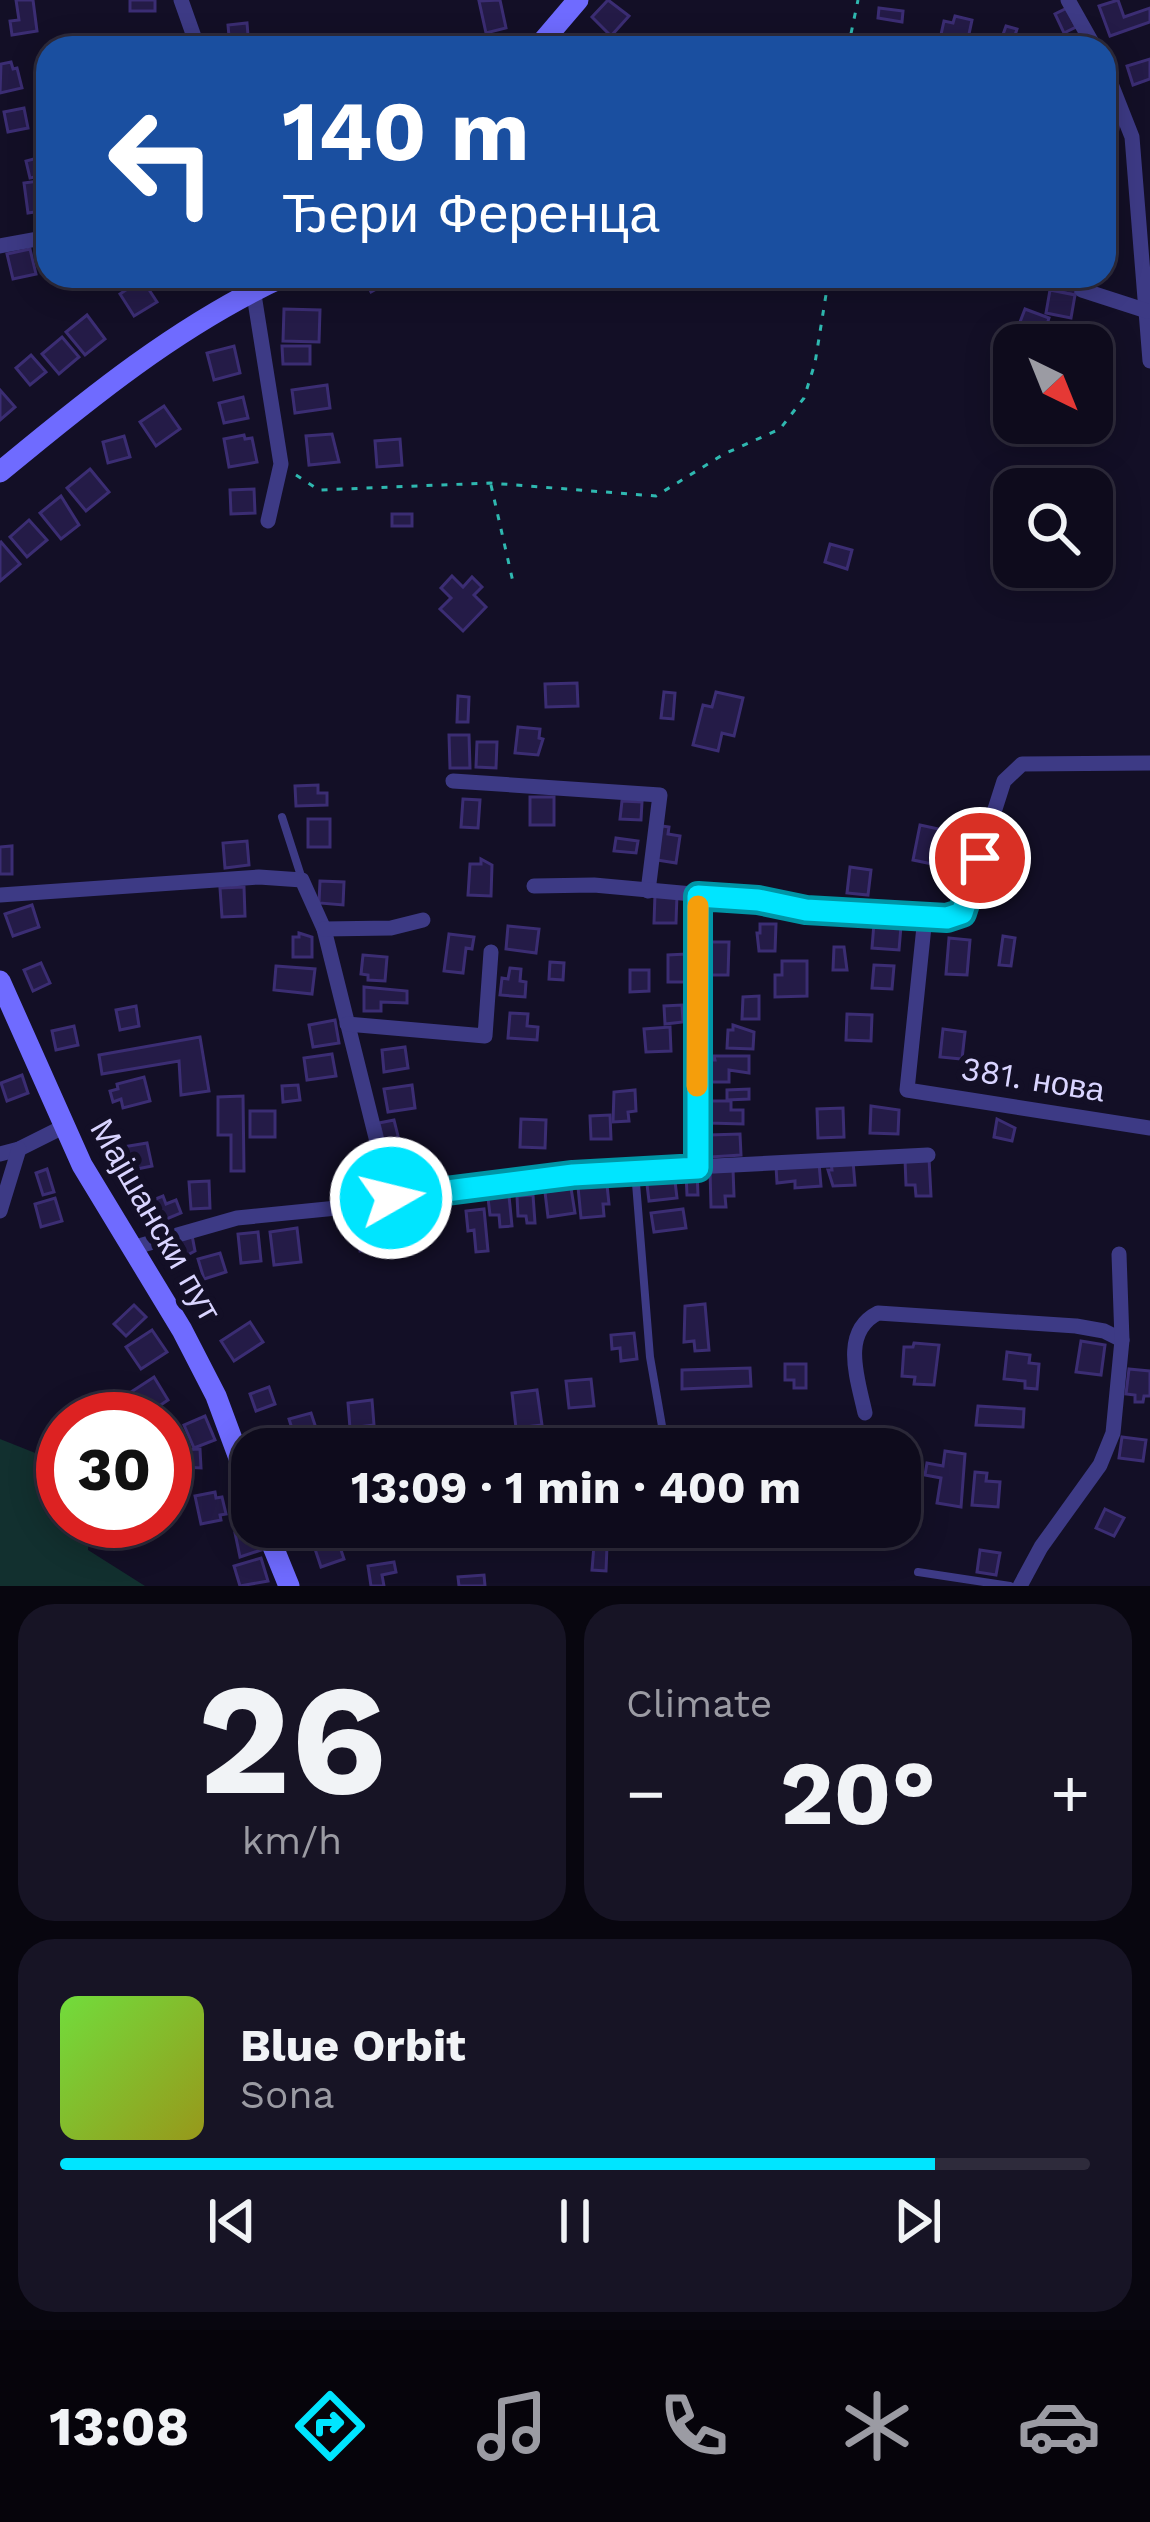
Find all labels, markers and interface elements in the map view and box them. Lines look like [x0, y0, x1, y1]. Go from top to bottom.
text: 140 m [282, 82, 530, 180]
icon: left [84, 84, 240, 240]
text: Ђери Ференца [282, 182, 659, 245]
north arrow [993, 324, 1113, 444]
map controls [993, 324, 1113, 588]
button: search [993, 468, 1113, 588]
pin [929, 807, 1031, 909]
icon: arrive [947, 825, 1013, 891]
street label: 381. нова [959, 1048, 1108, 1110]
street label: Мајшански пут [82, 1112, 230, 1328]
position arrow [328, 1135, 454, 1261]
speed limit sign: 30 [36, 1392, 192, 1548]
text: 13:09 · 1 min · 400 m [351, 1461, 801, 1514]
text: 26 [197, 1648, 387, 1831]
text: Climate [626, 1681, 772, 1726]
text: 20° [780, 1740, 936, 1846]
text: − [626, 1755, 666, 1832]
text: + [1050, 1755, 1090, 1832]
text: km/h [242, 1818, 342, 1863]
text: Blue Orbit [240, 2019, 466, 2072]
text: Sona [240, 2072, 335, 2117]
icon: previous [199, 2188, 265, 2254]
icon: pause [542, 2188, 608, 2254]
icon: next [885, 2188, 951, 2254]
icon: directions [288, 2384, 372, 2468]
icon: music [470, 2384, 554, 2468]
icon: phone [652, 2384, 736, 2468]
icon: climate [835, 2384, 919, 2468]
icon: car [1017, 2384, 1101, 2468]
text: 13:08 [49, 2395, 189, 2458]

